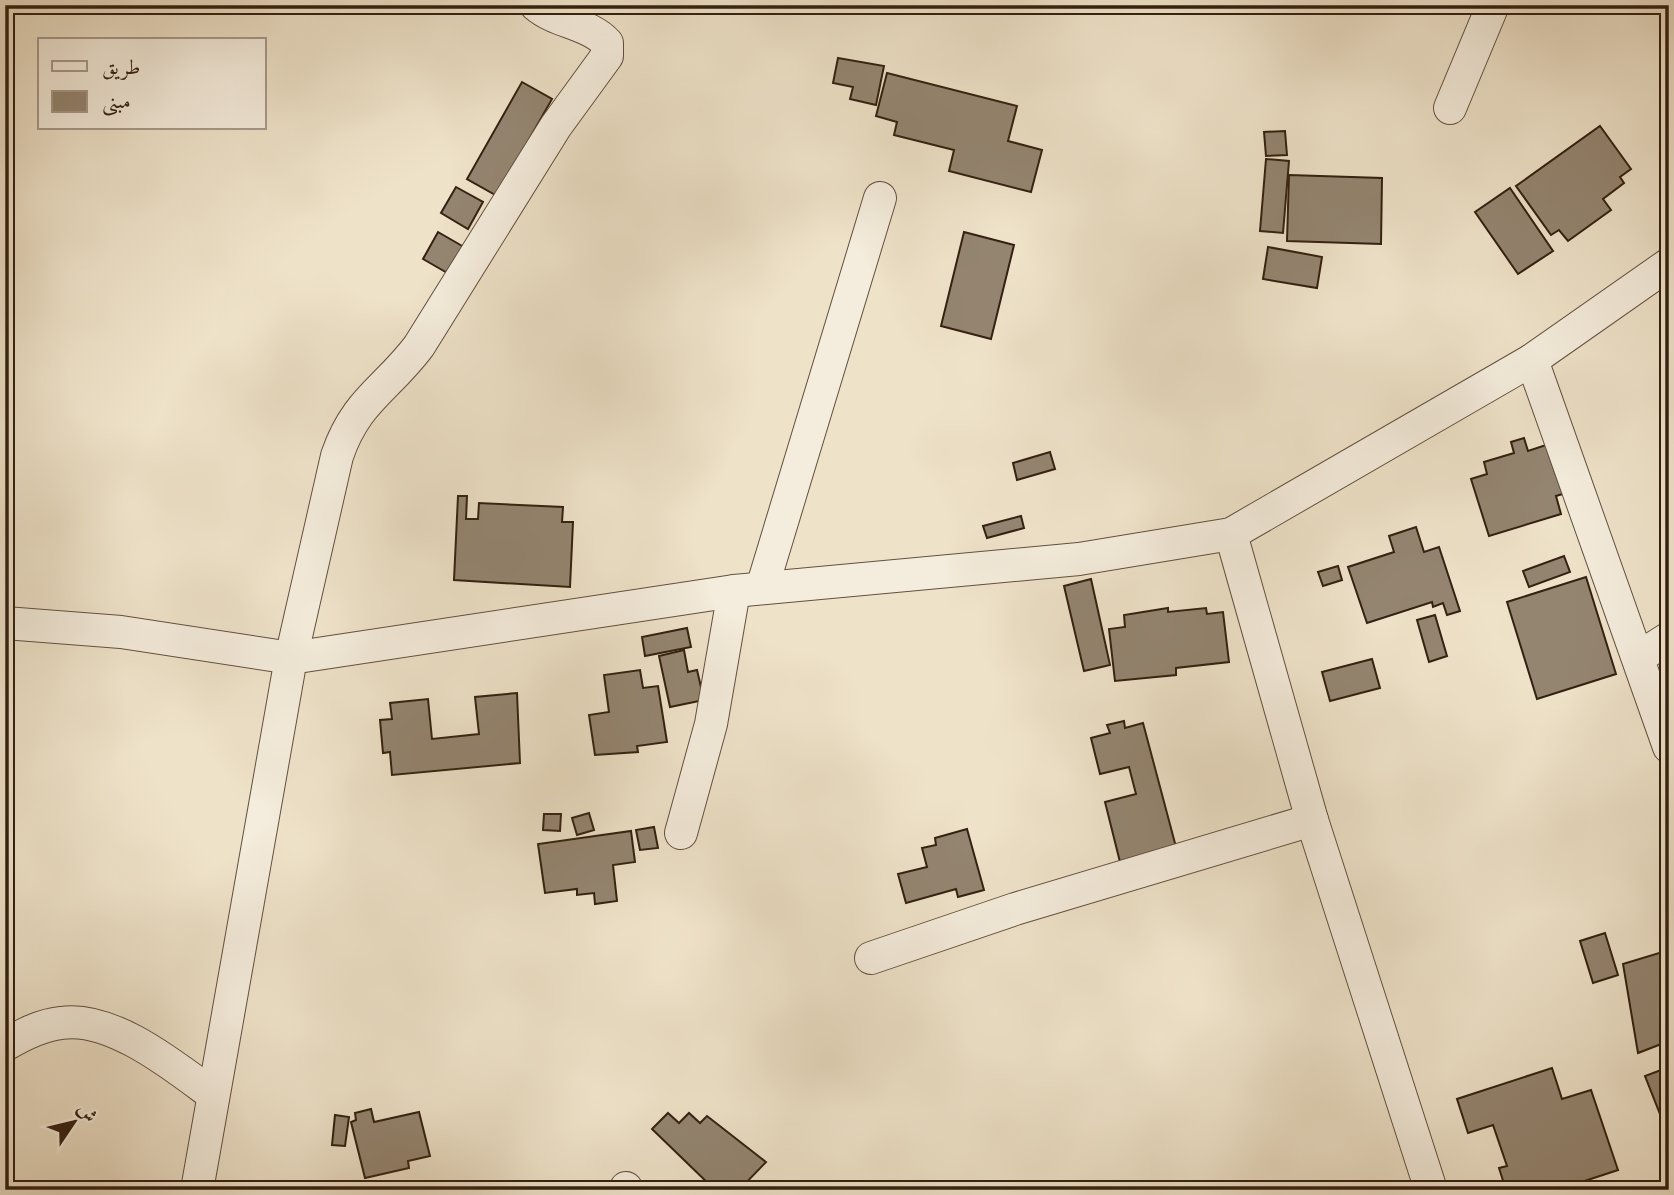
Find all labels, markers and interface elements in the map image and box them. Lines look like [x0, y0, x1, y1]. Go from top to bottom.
legend [38, 38, 266, 130]
text: طريق [102, 54, 140, 80]
text: مبنى [102, 88, 131, 116]
north arrow [38, 1086, 108, 1156]
text: ش [73, 1098, 102, 1127]

